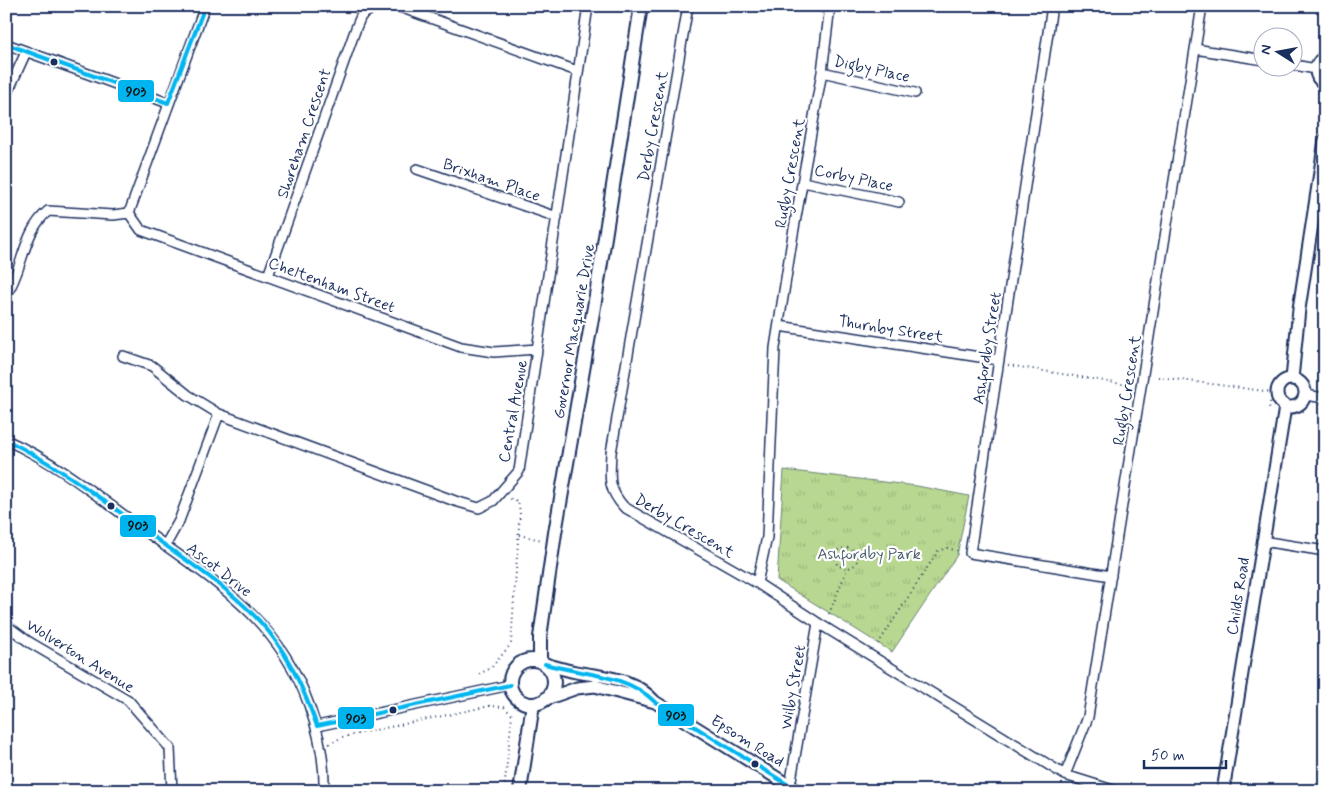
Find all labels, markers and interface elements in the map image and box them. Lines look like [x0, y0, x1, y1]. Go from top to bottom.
north arrow [1254, 28, 1304, 78]
text: N [1256, 43, 1276, 56]
street label: Digby Place [831, 51, 912, 89]
unlabelled marker [49, 57, 59, 67]
street label: Shoreham Crescent [272, 65, 337, 201]
street label: Derby Crescent [633, 69, 674, 183]
line badge: 903 [117, 79, 155, 103]
text: 903 [126, 83, 147, 101]
street label: Rugby Crescent [770, 116, 812, 230]
street label: Brixham Place [440, 154, 543, 207]
street label: Corby Place [812, 160, 895, 197]
street label: Governor Macquarie Drive [549, 242, 600, 420]
street label: Cheltenham Street [265, 253, 398, 318]
street label: Ashfordby Street [968, 290, 1009, 406]
street label: Thurnby Street [837, 311, 945, 348]
street label: Rugby Crescent [1108, 333, 1148, 447]
street label: Central Avenue [494, 358, 533, 464]
street label: Derby Crescent [631, 489, 738, 564]
unlabelled marker [106, 501, 116, 511]
line badge: 903 [119, 514, 157, 538]
text: 903 [128, 517, 149, 535]
street label: Ascot Drive [182, 538, 256, 602]
park label: Ashfordby Park [817, 544, 921, 567]
street label: Childs Road [1222, 556, 1255, 637]
street label: Wolverton Avenue [22, 614, 139, 698]
street label: Wilby Street [776, 643, 811, 731]
line badge: 903 [657, 703, 695, 727]
unlabelled marker [388, 705, 398, 715]
line badge: 903 [337, 706, 375, 730]
text: 903 [666, 707, 687, 725]
text: 903 [346, 710, 367, 728]
street label: Epsom Road [706, 710, 788, 772]
scale bar [1144, 737, 1226, 769]
text: 50 m [1151, 746, 1185, 766]
unlabelled marker [750, 759, 760, 769]

